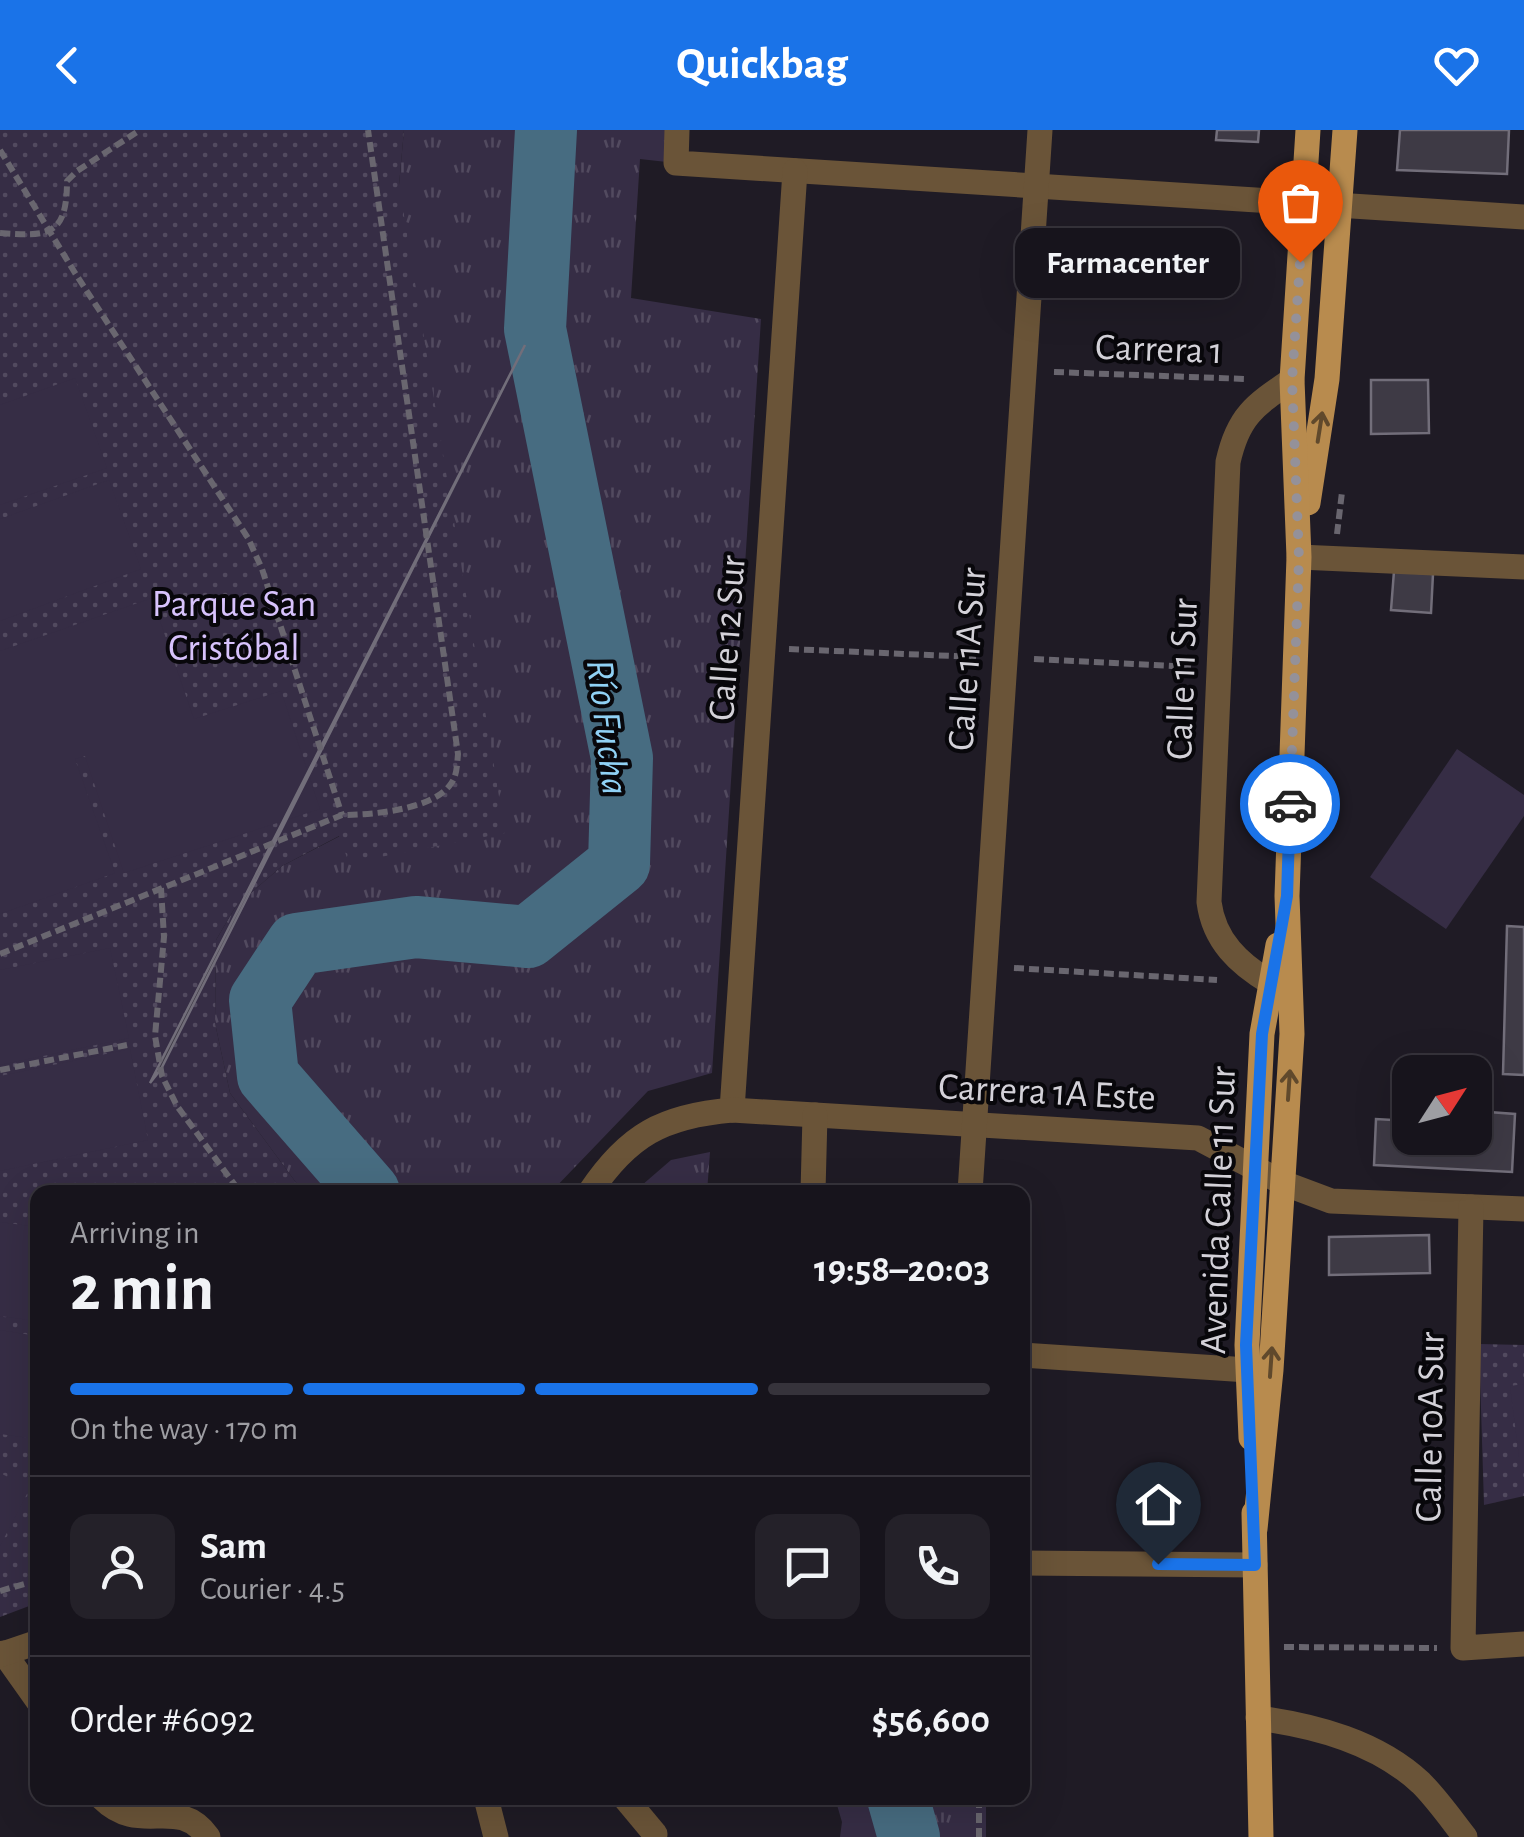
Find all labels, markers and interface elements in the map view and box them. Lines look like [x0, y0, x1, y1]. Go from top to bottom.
icon: back [40, 38, 95, 93]
icon: heart [1429, 38, 1484, 93]
text: Quickbag [676, 42, 848, 87]
pin [1258, 160, 1343, 263]
icon: bag [1273, 175, 1328, 230]
callout: Farmacenter [1015, 227, 1240, 297]
text: Farmacenter [1046, 247, 1209, 279]
street label: Carrera 1 [1094, 329, 1223, 371]
one-way arrow [1311, 411, 1330, 443]
street label: Calle 12 Sur [703, 553, 753, 722]
street label: Calle 11A Sur [943, 566, 993, 752]
park label: Parque San Cristóbal [152, 586, 316, 668]
street label: Calle 11 Sur [1161, 597, 1205, 760]
water label: Río Fucha [579, 657, 635, 797]
courier [1240, 754, 1340, 854]
icon: car [1263, 777, 1318, 832]
north arrow [1392, 1055, 1492, 1155]
map controls [1392, 1055, 1492, 1155]
street label: Avenida Calle 11 Sur [1195, 1065, 1243, 1355]
street label: Carrera 1A Este [937, 1068, 1156, 1118]
one-way arrow [1280, 1070, 1299, 1102]
text: Arriving in [70, 1217, 199, 1249]
text: 19:58–20:03 [814, 1251, 990, 1289]
text: 2 min [70, 1257, 214, 1322]
street label: Calle 10A Sur [1410, 1331, 1452, 1523]
one-way arrow [1262, 1347, 1281, 1379]
text: On the way · 170 m [70, 1413, 298, 1445]
pin [1116, 1462, 1201, 1565]
icon: home [1131, 1477, 1186, 1532]
button: person [70, 1514, 175, 1619]
button: chat [755, 1514, 860, 1619]
button: phone [885, 1514, 990, 1619]
text: Sam [200, 1528, 267, 1566]
text: Courier · 4.5 [200, 1573, 345, 1605]
text: Order #6092 [70, 1702, 255, 1740]
text: $56,600 [871, 1702, 990, 1740]

